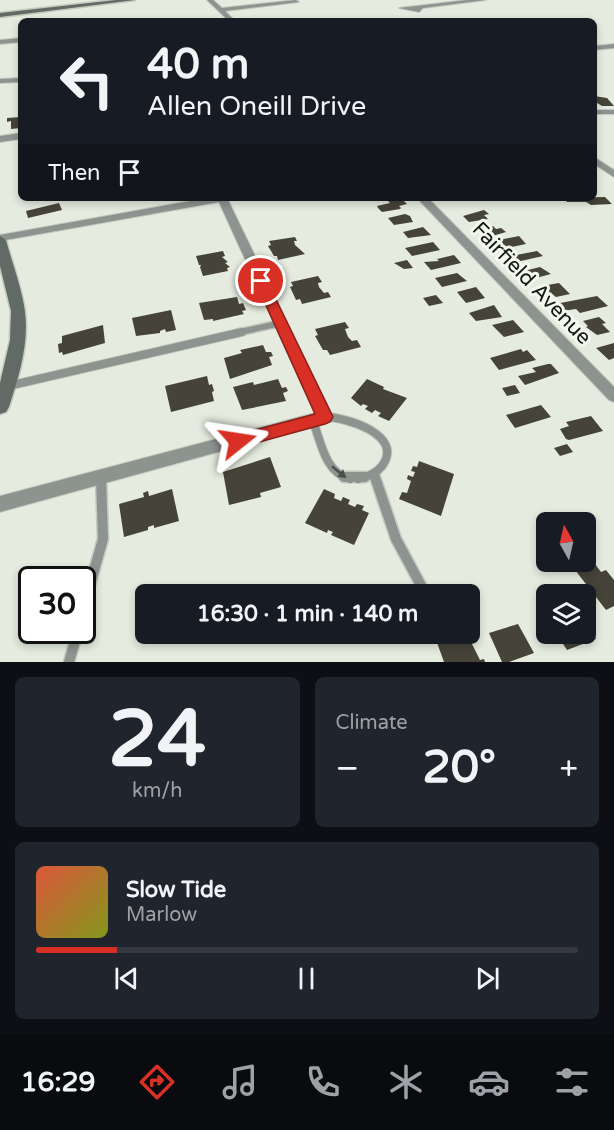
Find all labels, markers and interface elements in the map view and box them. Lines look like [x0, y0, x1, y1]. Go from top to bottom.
text: 40 m [147, 39, 249, 90]
icon: left [48, 42, 126, 120]
text: Allen Oneill Drive [147, 90, 366, 123]
icon: arrive [113, 156, 146, 189]
text: Then [48, 160, 101, 186]
street label: Fairfield Avenue [467, 217, 596, 350]
pin [235, 255, 286, 306]
icon: arrive [244, 264, 277, 297]
position arrow [206, 409, 270, 473]
one-way arrow [331, 465, 347, 478]
north arrow [536, 512, 596, 572]
map controls [536, 512, 596, 644]
speed limit sign: 30 [18, 566, 96, 644]
button: layers [536, 584, 596, 644]
text: 16:30 · 1 min · 140 m [197, 601, 418, 627]
text: 24 [108, 693, 206, 787]
text: Climate [336, 711, 408, 735]
text: 20° [422, 741, 496, 795]
text: − [336, 749, 359, 788]
text: + [559, 749, 578, 788]
text: km/h [132, 779, 182, 803]
text: Slow Tide [126, 877, 226, 903]
text: Marlow [126, 903, 197, 927]
icon: previous [110, 962, 143, 995]
icon: pause [290, 962, 323, 995]
icon: next [471, 962, 504, 995]
icon: directions [136, 1061, 178, 1103]
icon: music [219, 1061, 261, 1103]
icon: phone [302, 1061, 344, 1103]
icon: climate [385, 1061, 427, 1103]
icon: car [468, 1061, 510, 1103]
icon: filters [551, 1061, 593, 1103]
text: 16:29 [21, 1066, 95, 1099]

